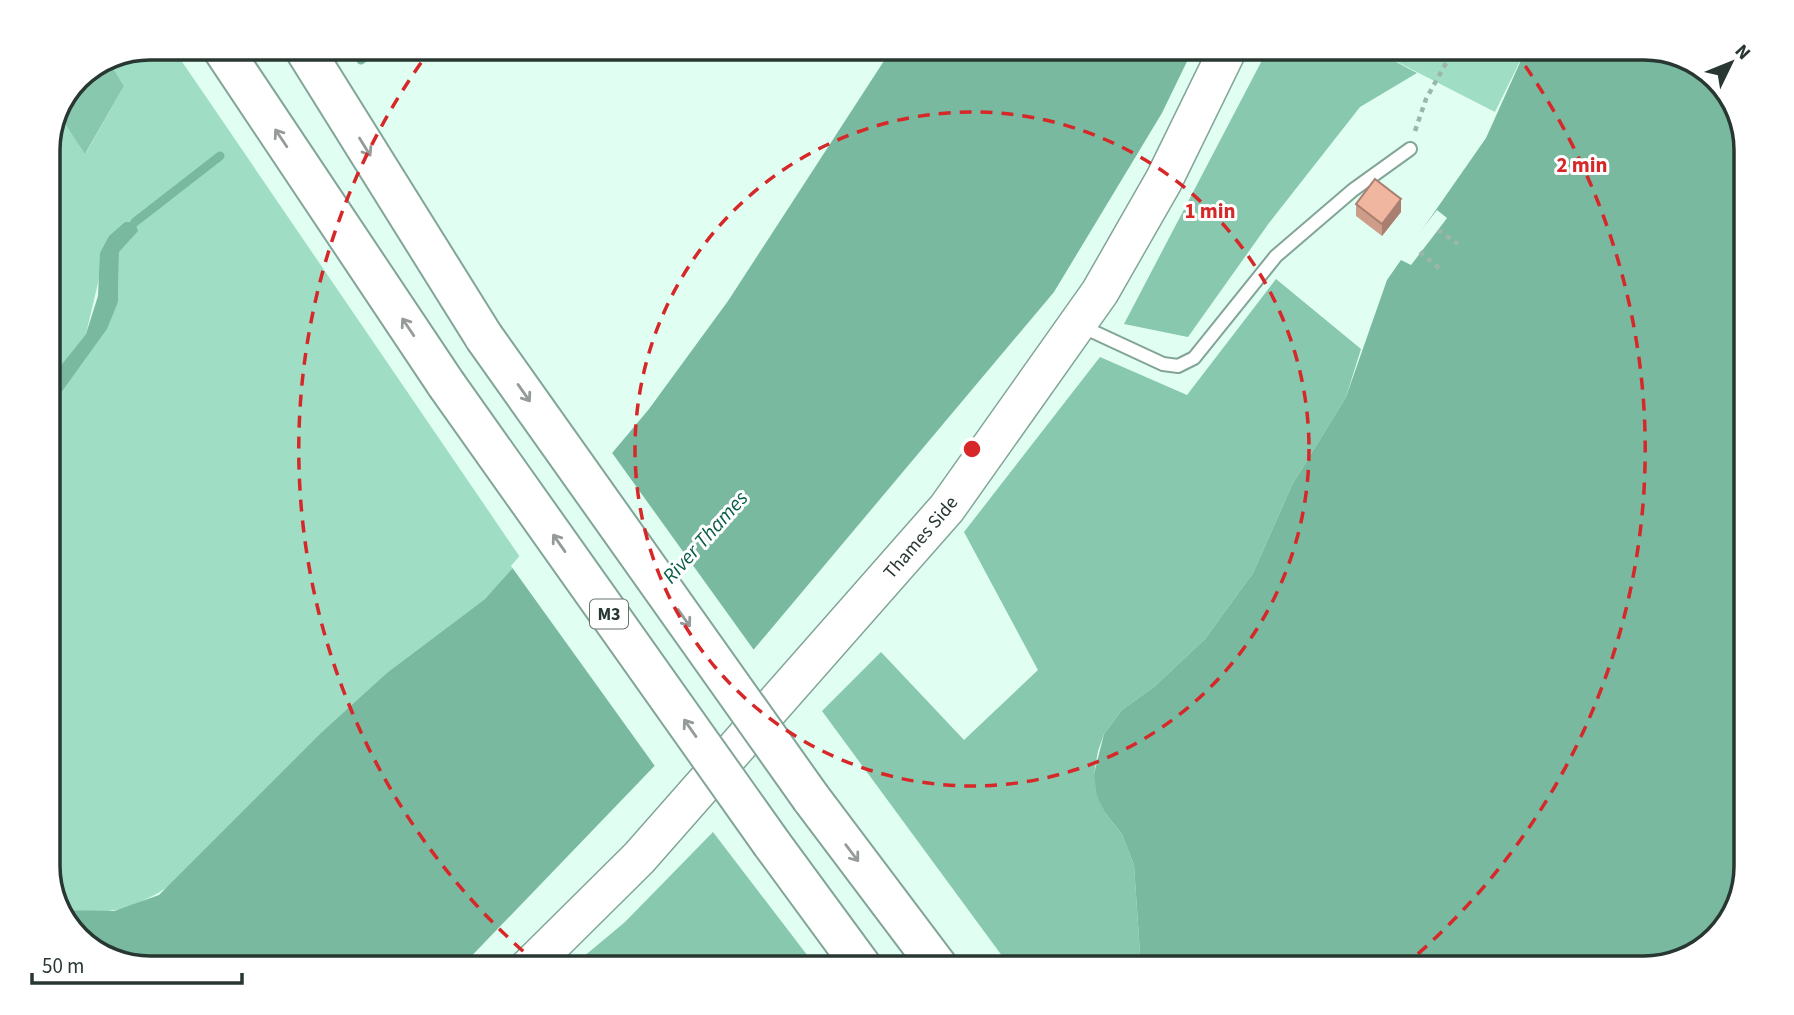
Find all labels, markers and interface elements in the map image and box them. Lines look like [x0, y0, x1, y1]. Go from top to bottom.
north arrow [1696, 28, 1766, 98]
text: N [1728, 39, 1757, 66]
one-way arrow [274, 129, 288, 148]
one-way arrow [359, 136, 373, 156]
text: 2 min [1556, 150, 1608, 180]
text: 1 min [1184, 196, 1236, 226]
one-way arrow [401, 318, 415, 337]
one-way arrow [517, 383, 531, 402]
centre of rings [960, 437, 984, 461]
water label: River Thames [655, 484, 755, 590]
street label: Thames Side [877, 491, 965, 585]
one-way arrow [552, 534, 566, 553]
road number: M3 [590, 600, 628, 628]
one-way arrow [677, 608, 691, 627]
one-way arrow [683, 719, 697, 738]
one-way arrow [845, 843, 859, 862]
scale bar [32, 942, 242, 986]
text: 50 m [42, 951, 84, 981]

